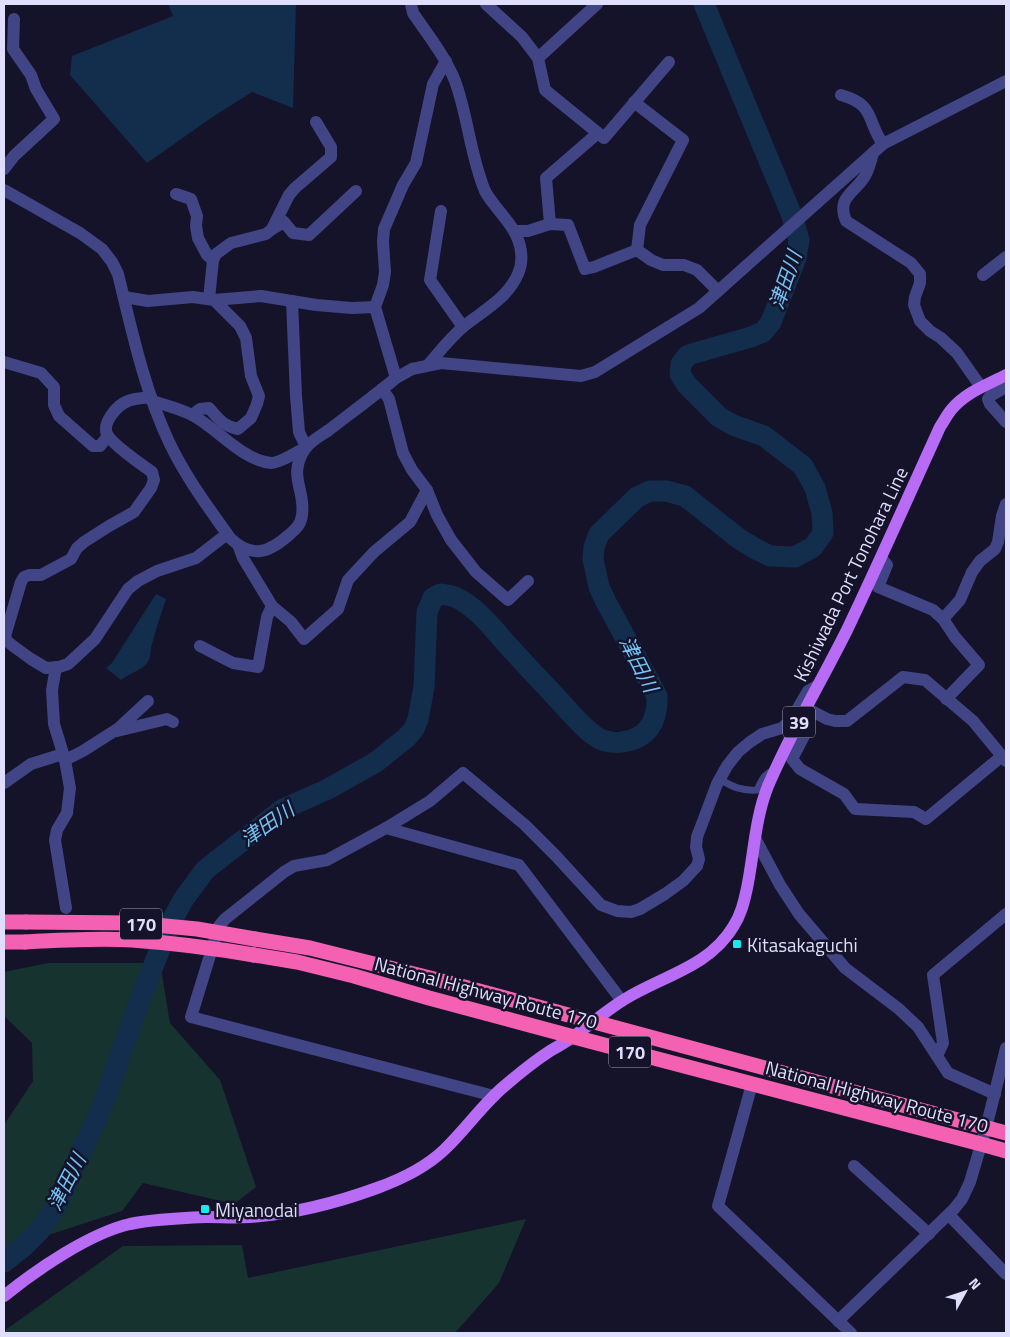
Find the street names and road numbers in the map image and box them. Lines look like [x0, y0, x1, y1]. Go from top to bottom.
street label: Kishiwada Port Tonohara Line [785, 462, 915, 686]
road number: 39 [783, 706, 815, 738]
road number: 170 [120, 909, 162, 940]
street label: National Highway Route 170 [371, 948, 601, 1036]
road number: 170 [609, 1036, 651, 1068]
street label: National Highway Route 170 [762, 1052, 992, 1140]

